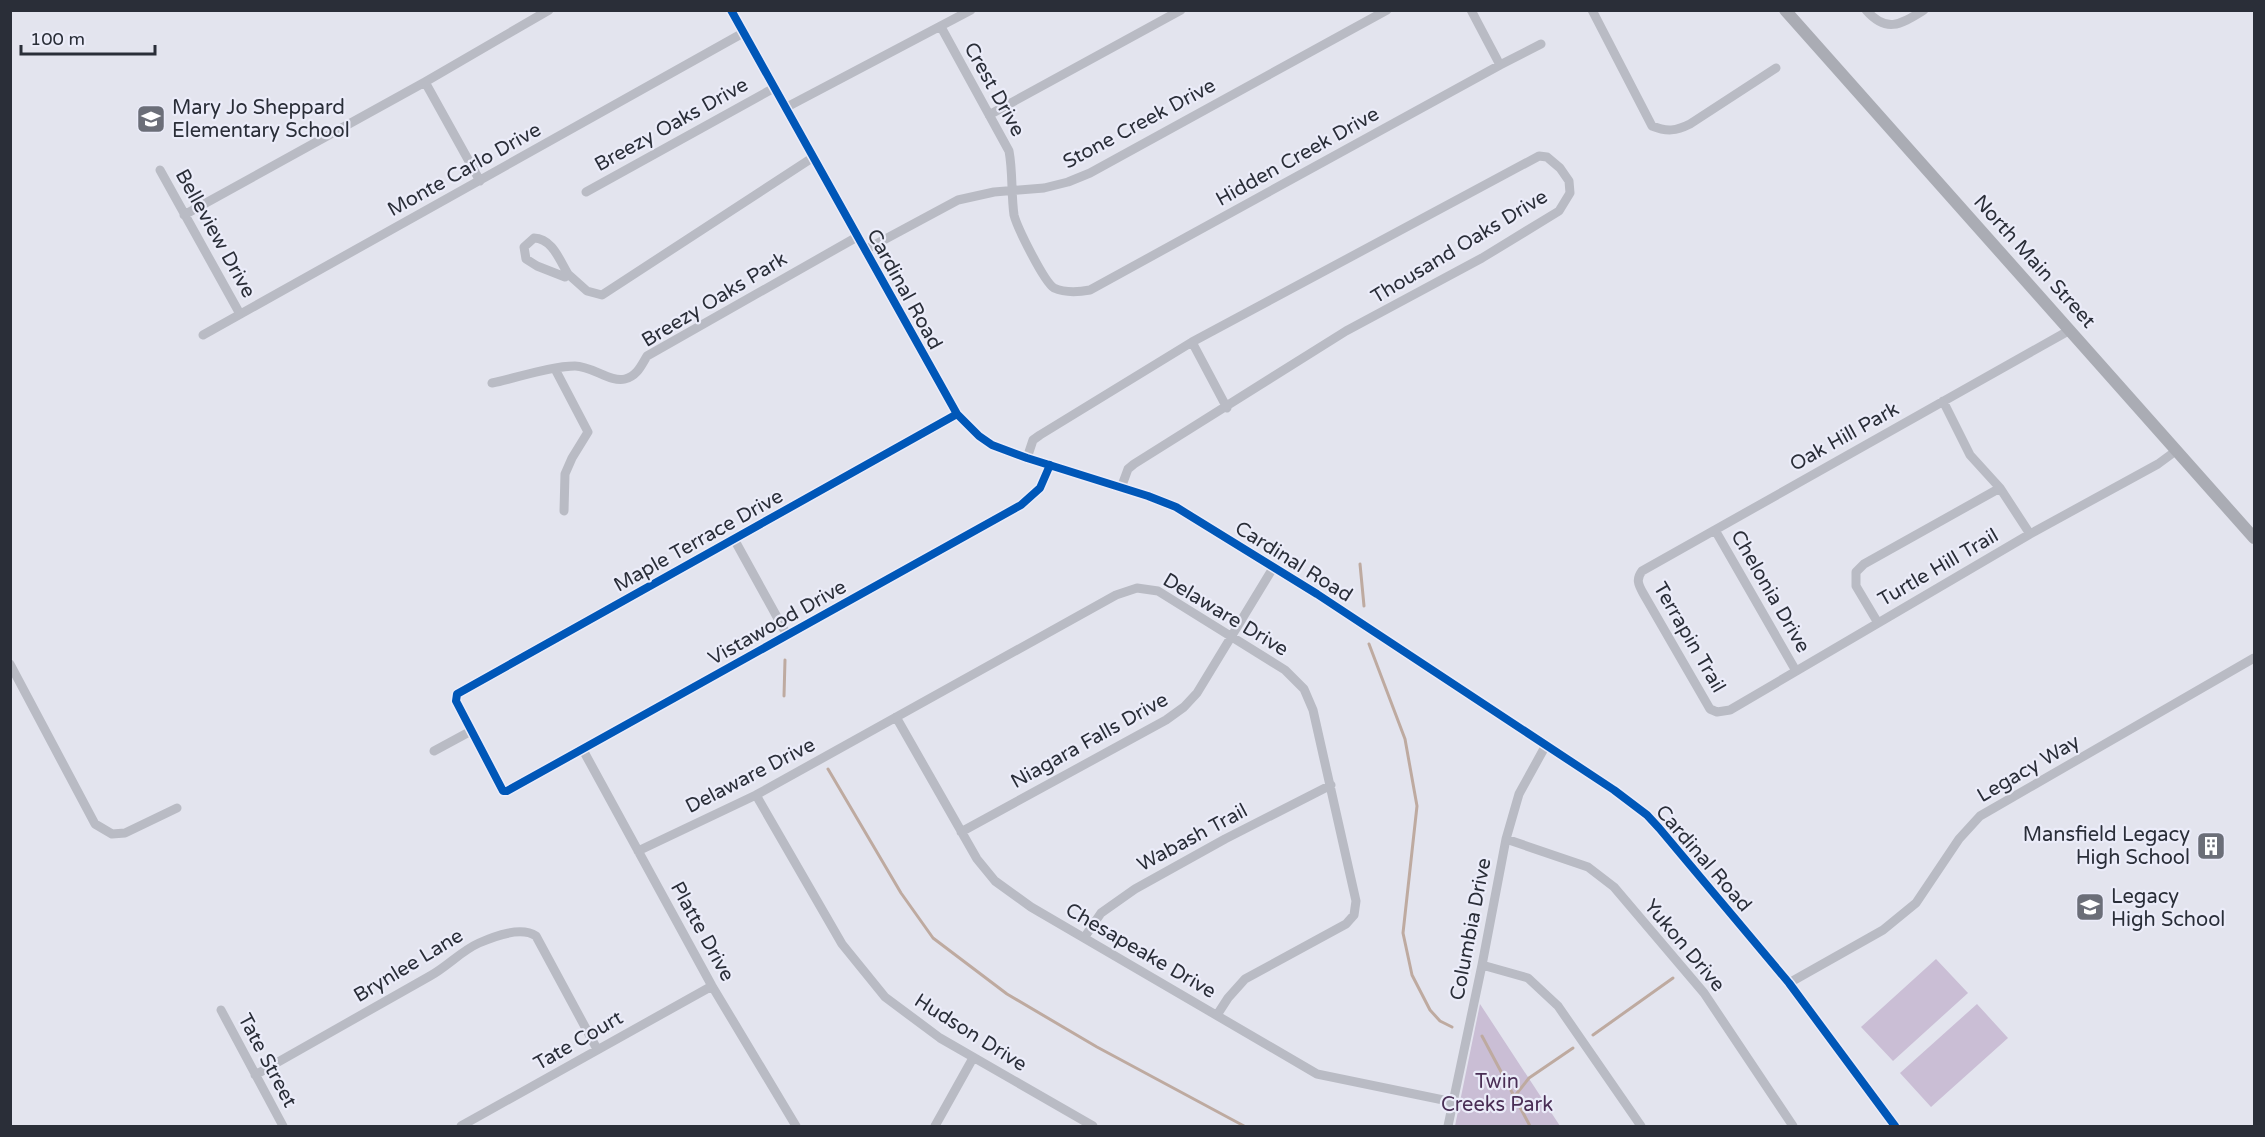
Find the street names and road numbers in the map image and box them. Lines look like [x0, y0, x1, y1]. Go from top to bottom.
street label: Crest Drive [958, 38, 1030, 141]
street label: Breezy Oaks Drive [591, 73, 752, 177]
street label: Stone Creek Drive [1059, 74, 1220, 174]
street label: Hidden Creek Drive [1212, 102, 1383, 212]
street label: Monte Carlo Drive [384, 118, 545, 222]
street label: Belleview Drive [170, 165, 260, 302]
street label: Thousand Oaks Drive [1367, 185, 1552, 309]
street label: North Main Street [1968, 190, 2101, 333]
street label: Cardinal Road [861, 225, 947, 354]
street label: Breezy Oaks Park [638, 247, 792, 353]
street label: Oak Hill Park [1786, 397, 1903, 477]
street label: Maple Terrace Drive [610, 484, 787, 597]
street label: Cardinal Road [1230, 516, 1357, 608]
street label: Turtle Hill Trail [1874, 524, 2003, 612]
street label: Chelonia Drive [1725, 526, 1815, 657]
street label: Delaware Drive [1158, 568, 1293, 662]
street label: Vistawood Drive [704, 575, 851, 671]
street label: Terrapin Trail [1648, 578, 1730, 697]
street label: Niagara Falls Drive [1007, 688, 1172, 794]
street label: Legacy Way [1973, 730, 2084, 808]
street label: Delaware Drive [682, 733, 819, 819]
street label: Wabash Trail [1133, 799, 1252, 877]
street label: Cardinal Road [1650, 800, 1756, 917]
street label: Columbia Drive [1445, 856, 1497, 1002]
street label: Platte Drive [665, 877, 739, 986]
street label: Yukon Drive [1639, 895, 1730, 997]
street label: Chesapeake Drive [1061, 898, 1220, 1004]
street label: Brynlee Lane [349, 924, 468, 1008]
street label: Hudson Drive [910, 989, 1031, 1077]
street label: Tate Court [530, 1006, 628, 1076]
street label: Tate Street [232, 1009, 302, 1112]

